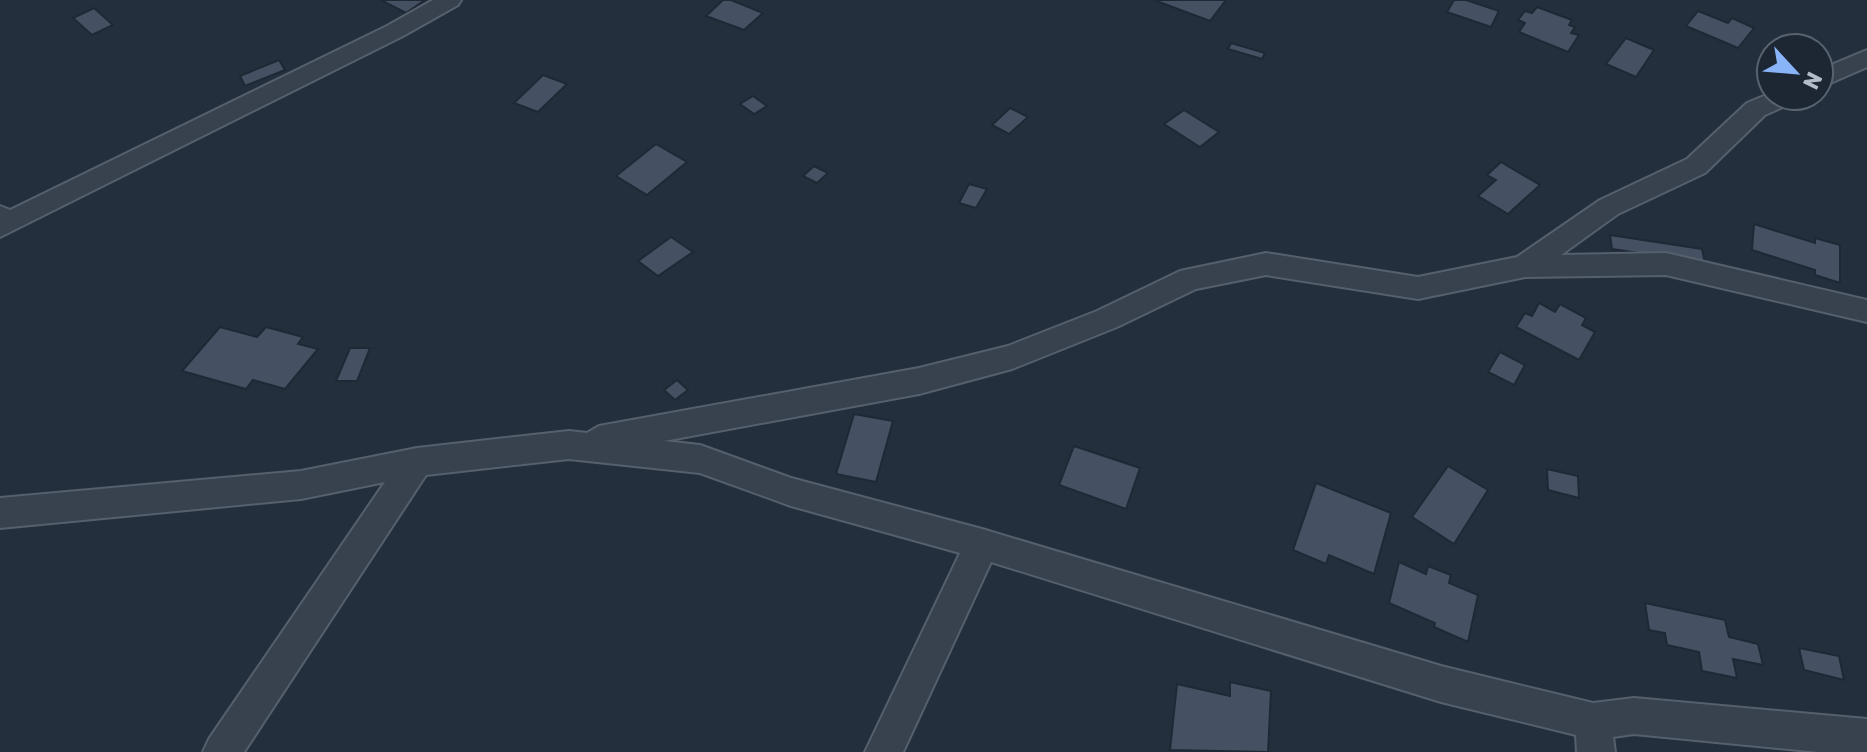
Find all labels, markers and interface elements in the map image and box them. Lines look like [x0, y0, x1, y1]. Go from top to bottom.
north arrow [1755, 32, 1835, 112]
text: N [1797, 68, 1828, 94]

